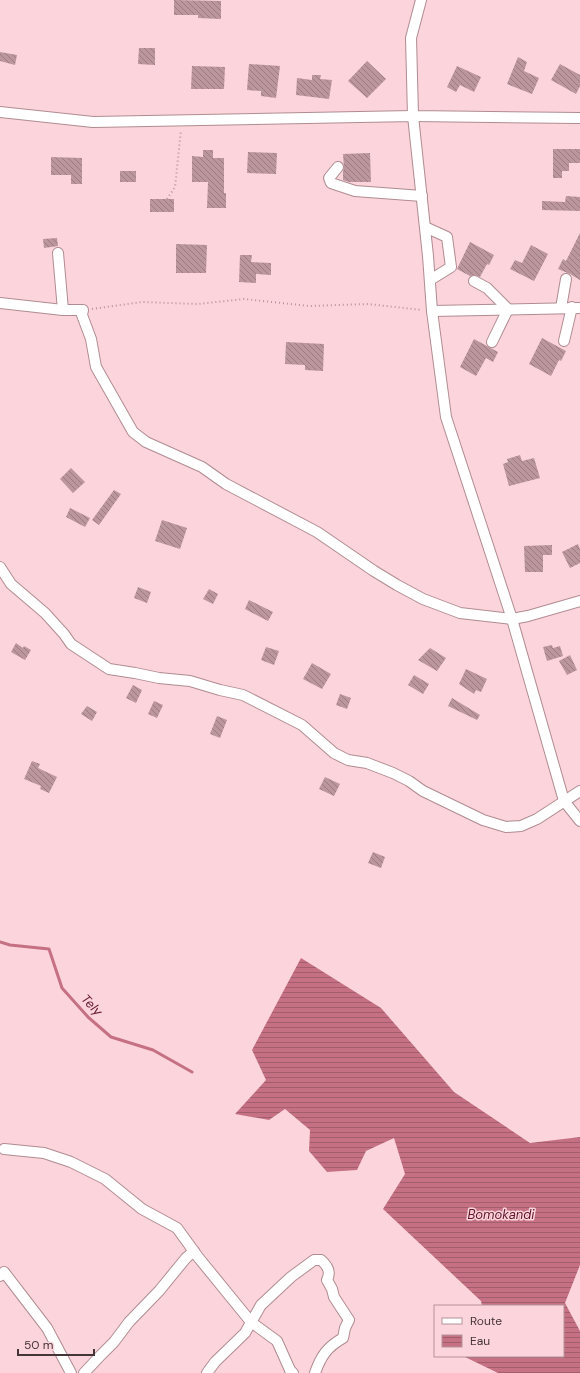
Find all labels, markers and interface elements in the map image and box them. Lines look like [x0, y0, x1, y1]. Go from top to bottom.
water label: Tely [78, 991, 107, 1020]
water label: Bomokandi [467, 1206, 535, 1223]
legend [434, 1305, 564, 1357]
text: Route [470, 1313, 502, 1329]
scale bar [18, 1331, 94, 1357]
text: Eau [470, 1333, 490, 1349]
text: 50 m [24, 1337, 53, 1353]

